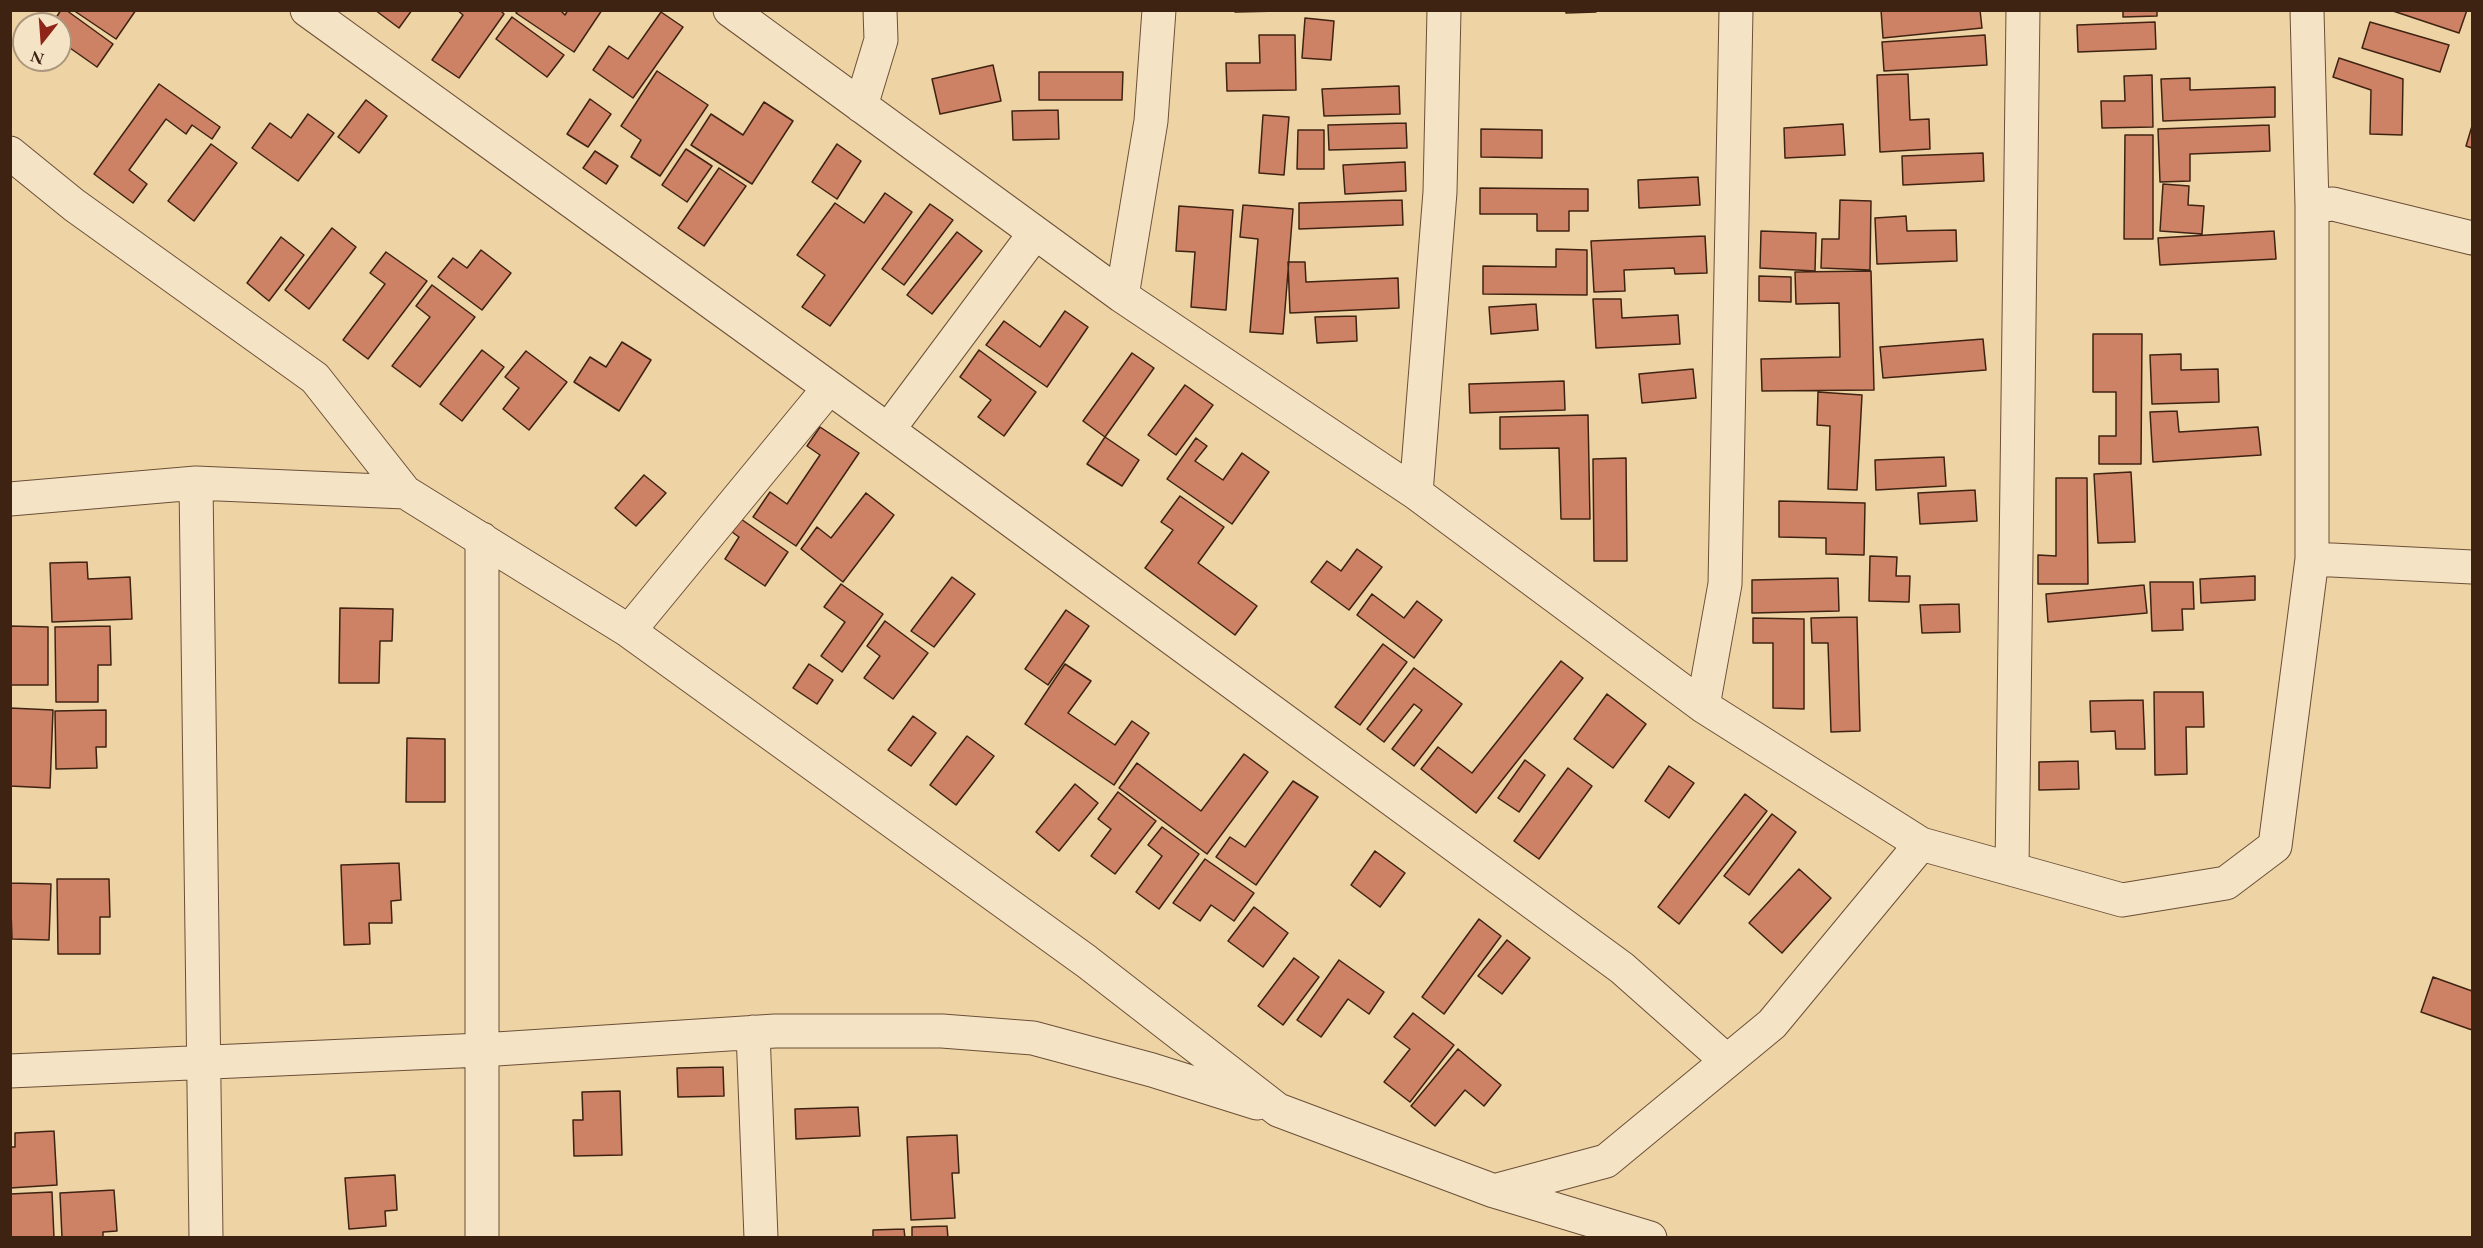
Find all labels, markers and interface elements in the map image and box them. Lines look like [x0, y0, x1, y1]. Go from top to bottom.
north arrow [12, 12, 72, 72]
text: N [28, 46, 46, 70]

